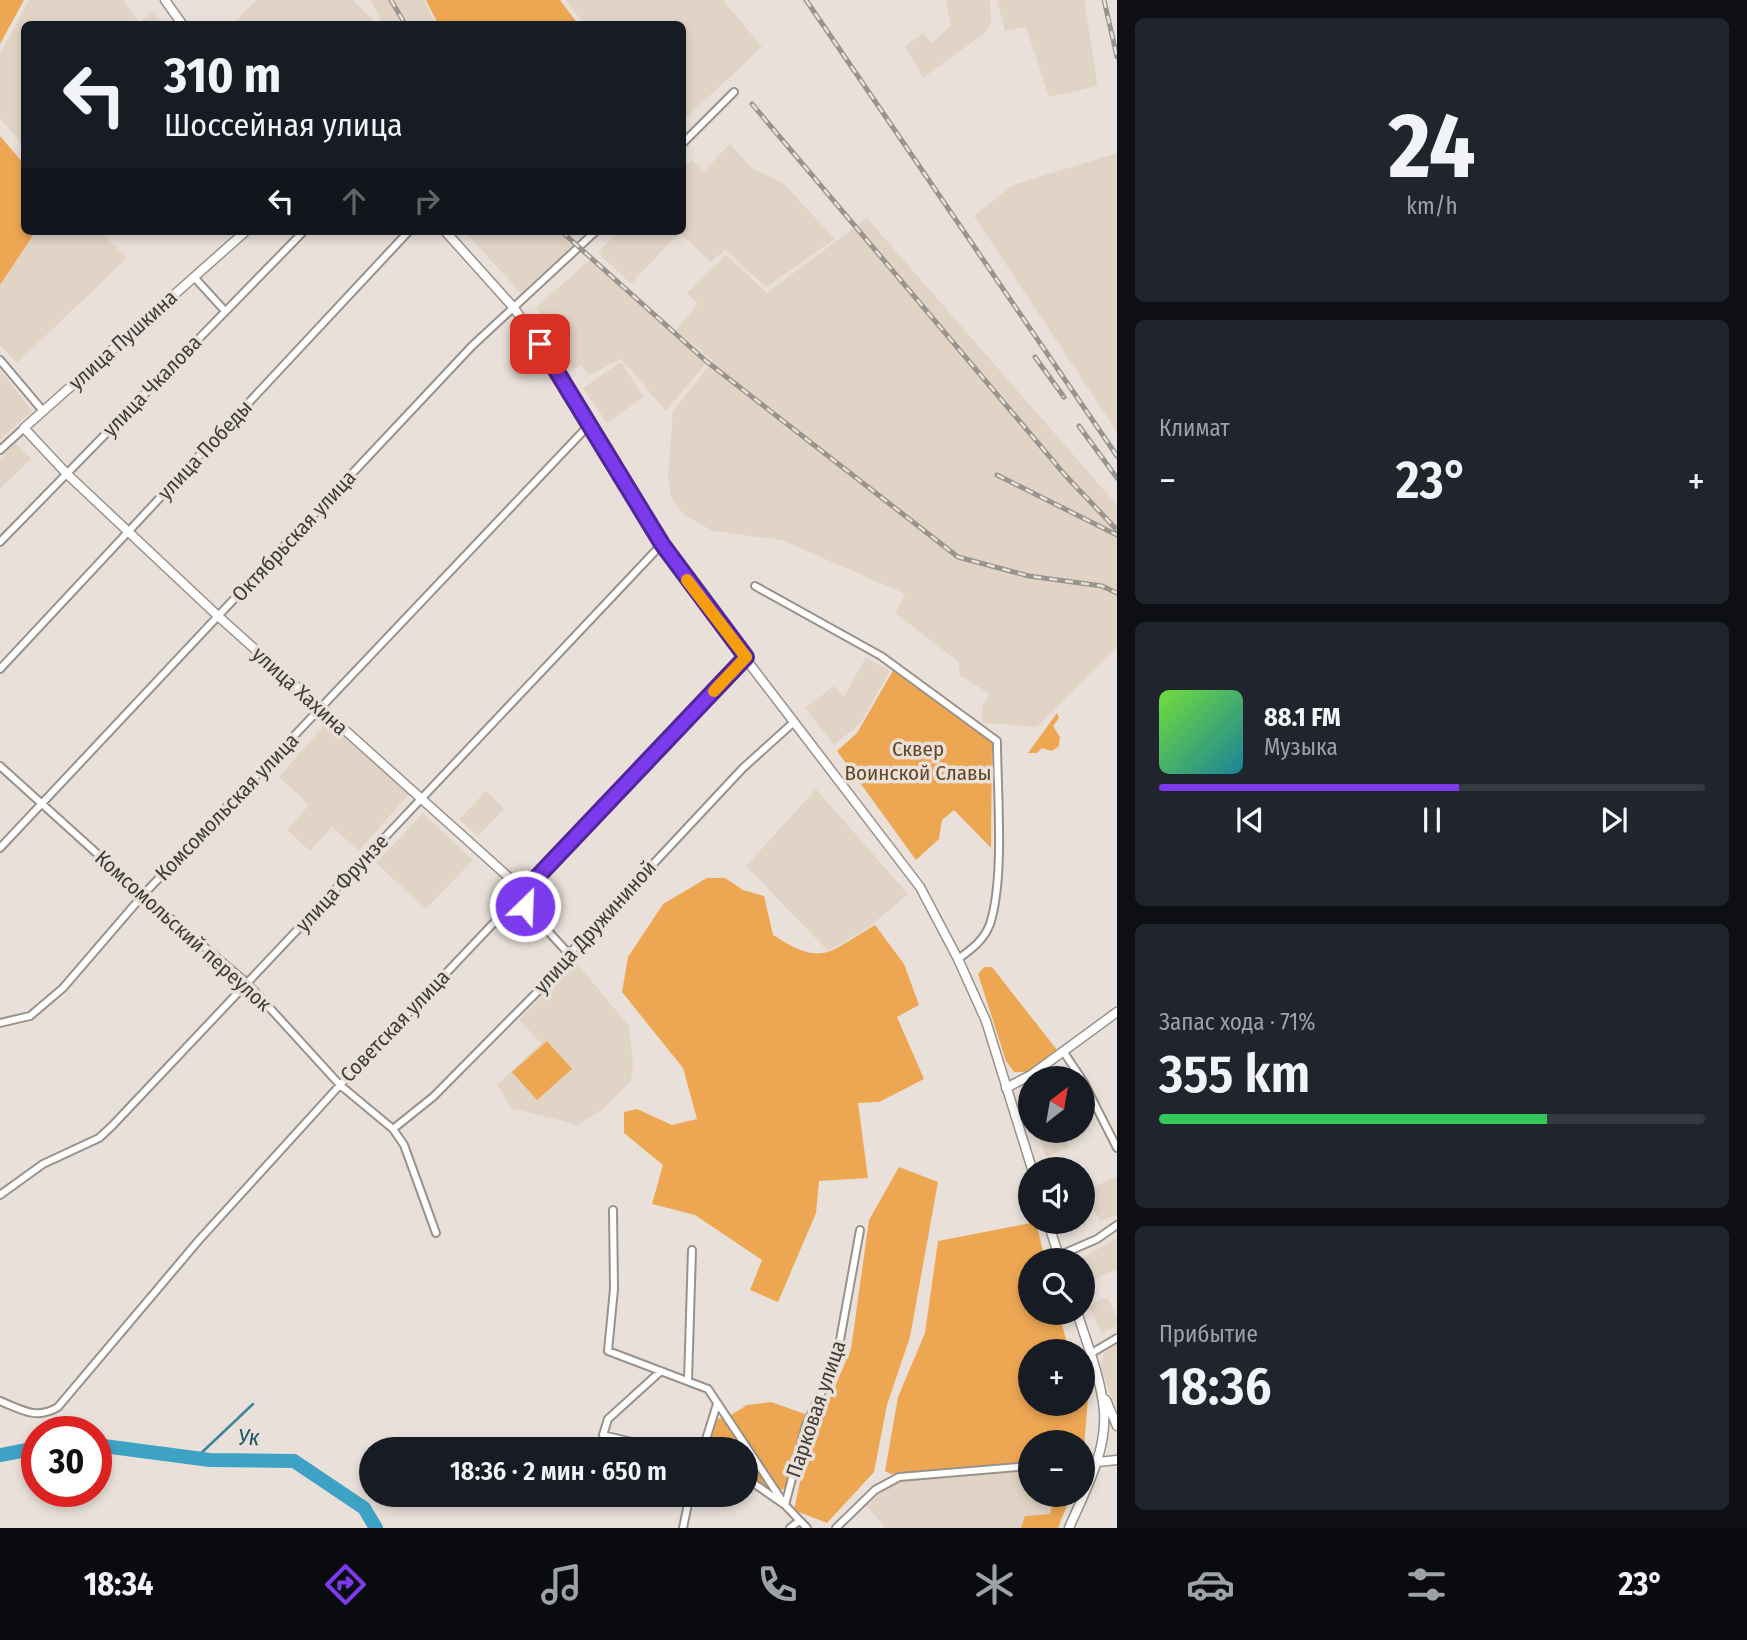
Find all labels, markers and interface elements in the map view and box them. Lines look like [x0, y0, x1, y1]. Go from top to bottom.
text: 310 m [164, 46, 281, 105]
icon: left [49, 49, 140, 140]
text: 24 [1388, 92, 1476, 201]
text: Шоссейная улица [164, 106, 403, 144]
icon: left [262, 182, 300, 220]
icon: ahead [335, 182, 373, 220]
icon: right [408, 182, 446, 220]
text: km/h [1406, 192, 1458, 220]
street label: улица Пушкина [63, 284, 183, 396]
pin [510, 314, 570, 374]
icon: arrive [521, 325, 559, 363]
street label: улица Чкалова [97, 330, 207, 442]
street label: улица Победы [152, 395, 258, 505]
text: Климат [1159, 414, 1230, 442]
text: 23° [1396, 449, 1468, 512]
text: − [1159, 458, 1176, 504]
text: + [1688, 458, 1705, 504]
street label: Октябрьская улица [226, 465, 362, 607]
street label: улица Хахина [247, 641, 353, 741]
text: 88.1 FM [1264, 702, 1341, 733]
street label: Комсомольская улица [150, 728, 304, 886]
text: Музыка [1264, 733, 1338, 761]
park label: Сквер Воинской Славы [844, 736, 992, 786]
icon: previous [1231, 801, 1269, 839]
icon: pause [1413, 801, 1451, 839]
icon: next [1595, 801, 1633, 839]
street label: улица Фрунзе [290, 829, 394, 937]
street label: Комсомольский переулок [89, 845, 277, 1017]
street label: улица Дружининой [528, 855, 662, 999]
position arrow [488, 869, 562, 943]
street label: Советская улица [335, 964, 455, 1088]
text: Запас хода · 71% [1159, 1008, 1315, 1036]
text: 355 km [1159, 1043, 1310, 1106]
north arrow [1018, 1066, 1096, 1143]
map controls [1018, 1066, 1095, 1507]
button: sound [1018, 1157, 1095, 1234]
button: search [1018, 1248, 1095, 1325]
text: Прибытие [1159, 1320, 1258, 1348]
street label: Парковая улица [780, 1337, 852, 1481]
button: + [1018, 1339, 1095, 1416]
text: 18:36 [1159, 1355, 1271, 1418]
speed limit sign: 30 [21, 1416, 112, 1507]
water label: Ук [238, 1423, 260, 1451]
button: − [1018, 1430, 1095, 1507]
text: 18:36 · 2 мин · 650 m [450, 1456, 667, 1487]
icon: directions [321, 1560, 370, 1609]
icon: music [537, 1560, 586, 1609]
icon: phone [753, 1560, 802, 1609]
icon: climate [970, 1560, 1019, 1609]
icon: car [1186, 1560, 1235, 1609]
icon: filters [1402, 1560, 1451, 1609]
text: 18:34 [84, 1565, 153, 1603]
text: 23° [1618, 1565, 1663, 1603]

